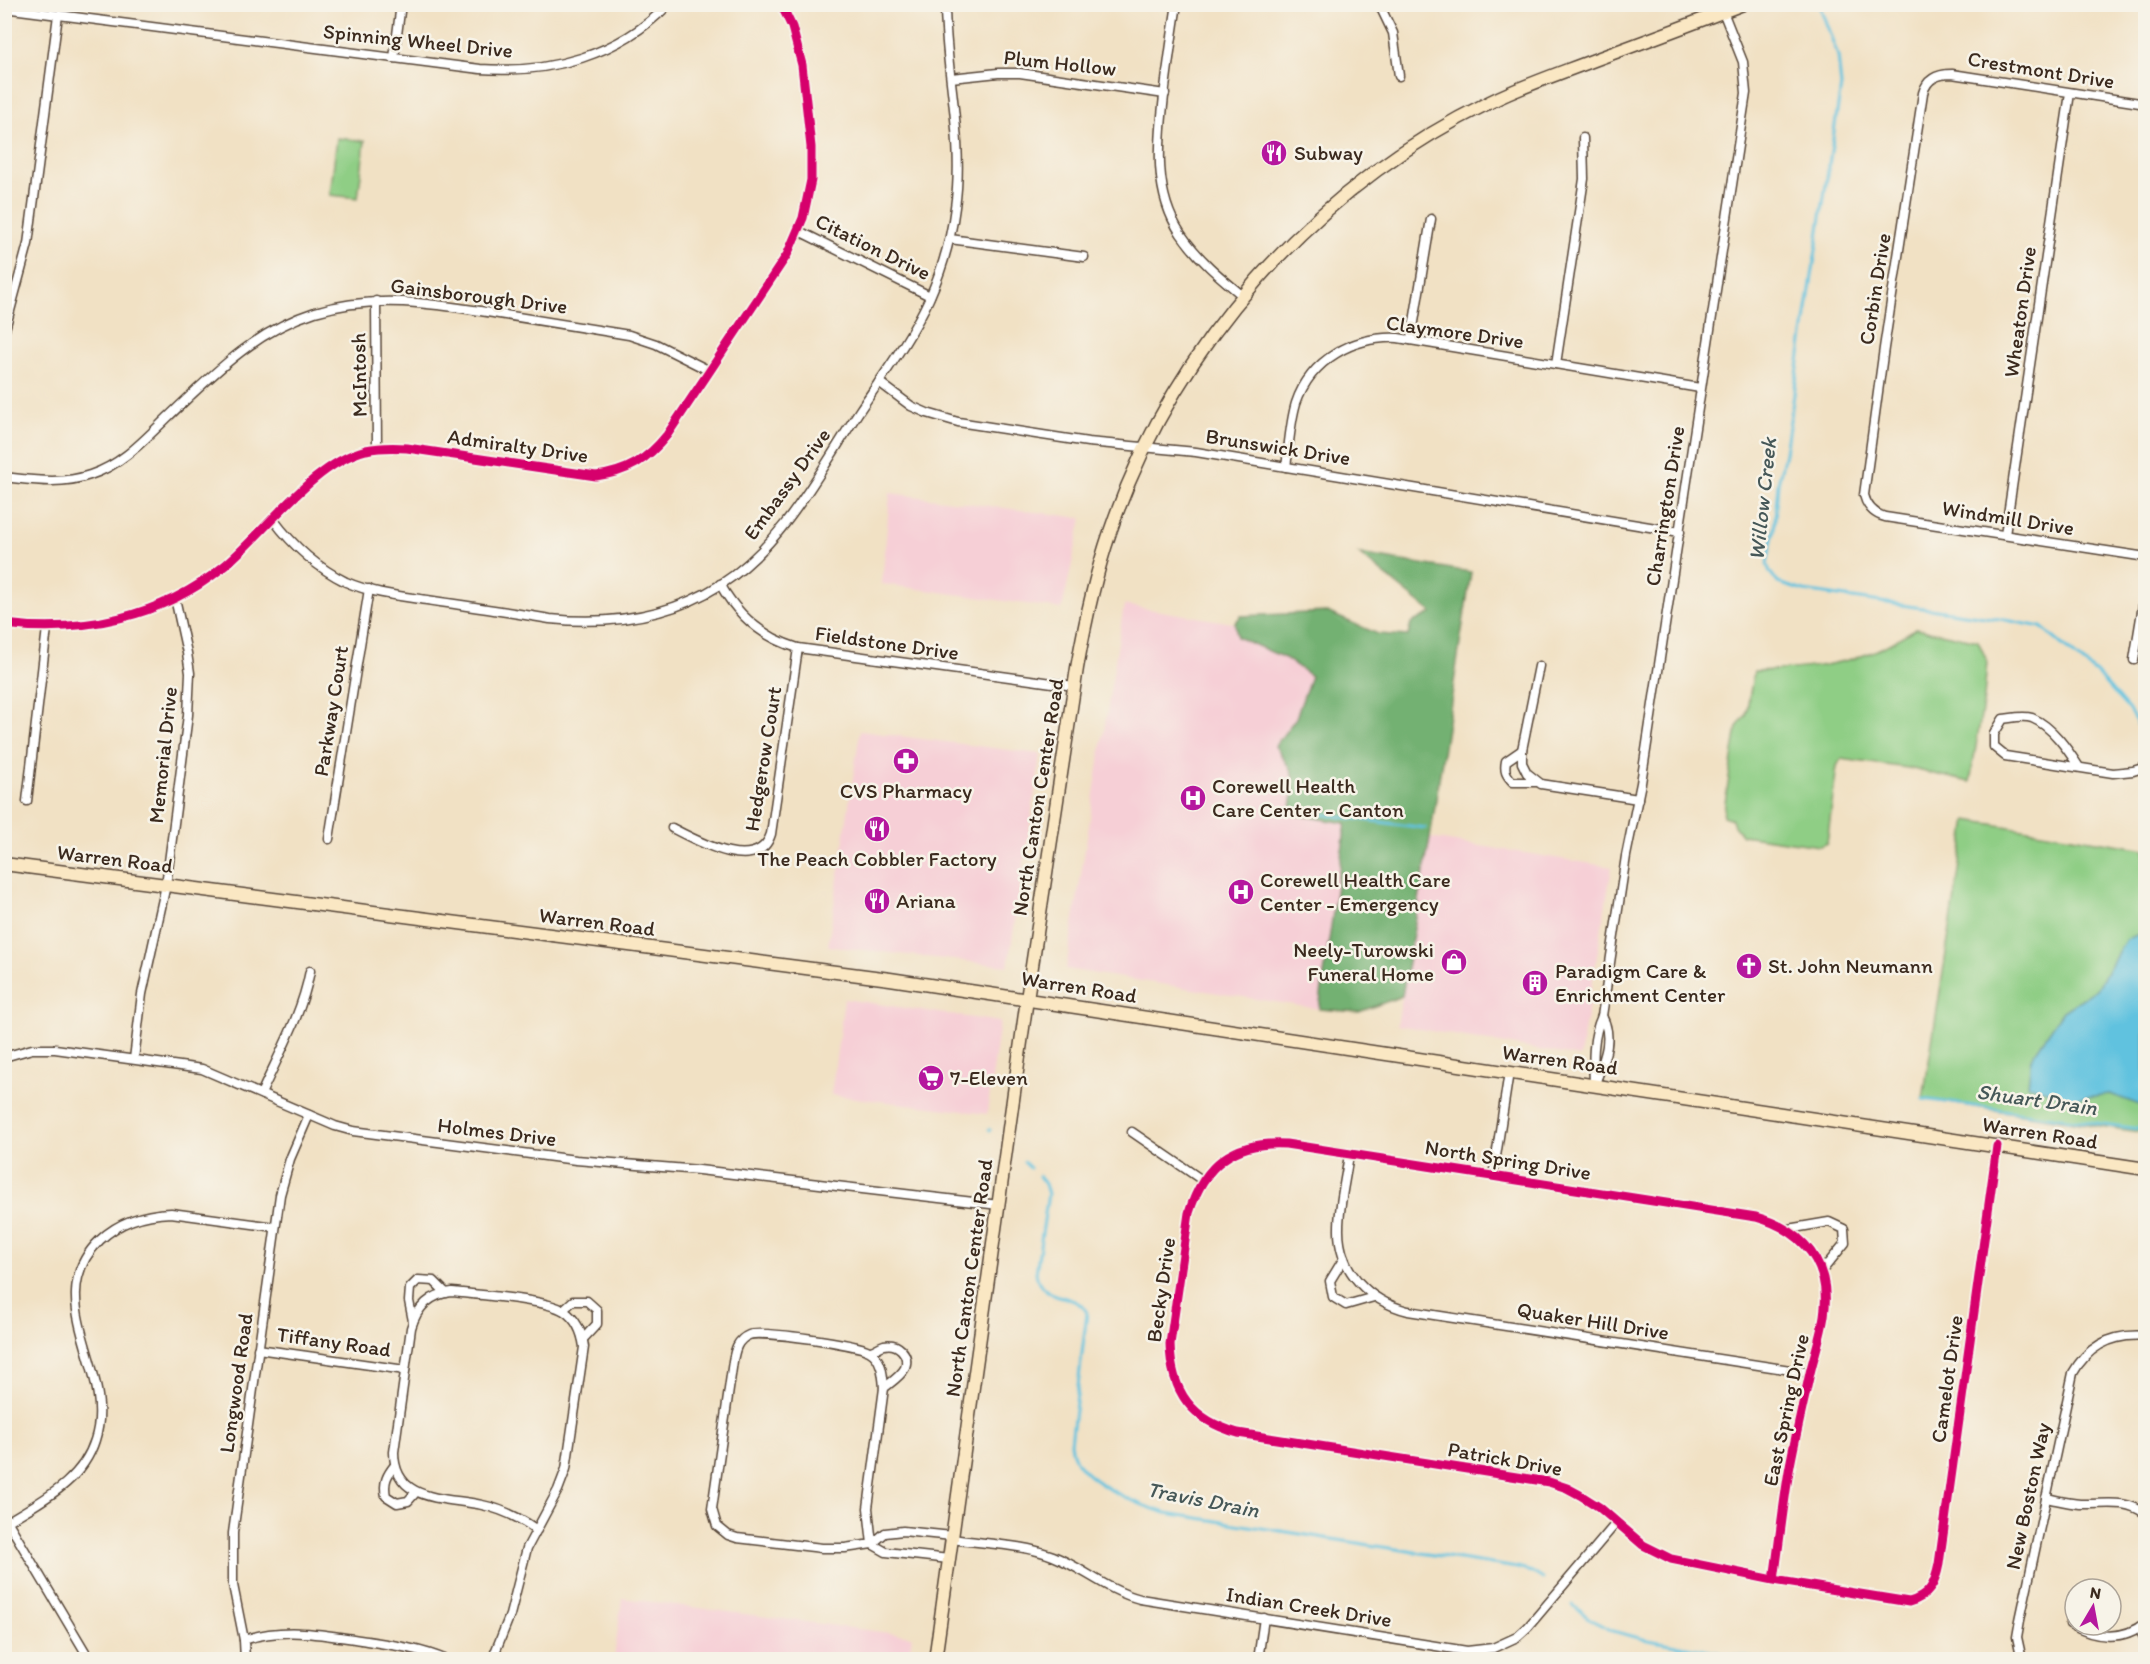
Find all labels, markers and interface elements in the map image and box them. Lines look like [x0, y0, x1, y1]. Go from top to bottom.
street label: Spinning Wheel Drive [322, 18, 514, 63]
street label: Plum Hollow [1002, 44, 1118, 81]
street label: Crestmont Drive [1966, 46, 2116, 93]
restaurant icon: Subway [1259, 138, 1289, 168]
place label: Subway [1294, 140, 1363, 165]
street label: Citation Drive [812, 208, 935, 285]
street label: Corbin Drive [1853, 231, 1896, 347]
street label: Wheaton Drive [1998, 245, 2041, 379]
street label: Gainsborough Drive [389, 272, 569, 319]
street label: Claymore Drive [1385, 309, 1525, 354]
street label: McIntosh [345, 332, 372, 417]
street label: Admiralty Drive [446, 423, 590, 468]
street label: Embassy Drive [738, 423, 835, 544]
street label: Brunswick Drive [1204, 423, 1352, 470]
street label: Charrington Drive [1639, 424, 1690, 588]
water label: Willow Creek [1743, 435, 1783, 562]
street label: Windmill Drive [1940, 495, 2076, 540]
street label: Fieldstone Drive [814, 620, 960, 665]
street label: Parkway Court [308, 644, 353, 778]
street label: North Canton Center Road [1006, 676, 1069, 917]
street label: Memorial Drive [143, 685, 182, 824]
street label: Hedgerow Court [739, 685, 786, 833]
pharmacy icon: CVS Pharmacy [891, 746, 921, 776]
place label: Corewell Health Care Center - Canton [1212, 773, 1404, 822]
place label: CVS Pharmacy [840, 778, 972, 803]
hospital icon: Corewell Health Care Center - Canton [1178, 783, 1208, 813]
restaurant icon: The Peach Cobbler Factory [862, 814, 892, 844]
street label: Warren Road [56, 839, 175, 878]
place label: The Peach Cobbler Factory [757, 846, 997, 871]
place label: Corewell Health Care Center - Emergency [1260, 867, 1451, 916]
hospital icon: Corewell Health Care Center - Emergency [1226, 877, 1256, 907]
restaurant icon: Ariana [862, 886, 892, 916]
place label: Ariana [896, 888, 956, 913]
street label: Warren Road [538, 902, 657, 941]
place label: Neely-Turowski Funeral Home [1293, 937, 1434, 986]
shop icon: Neely-Turowski Funeral Home [1439, 947, 1469, 977]
church icon: St. John Neumann [1734, 951, 1764, 981]
place label: St. John Neumann [1768, 953, 1933, 978]
place label: Paradigm Care & Enrichment Center [1555, 958, 1726, 1007]
street label: Warren Road [1019, 965, 1139, 1008]
building icon: Paradigm Care & Enrichment Center [1520, 968, 1550, 998]
street label: Warren Road [1500, 1039, 1620, 1080]
supermarket icon: 7-Eleven [916, 1063, 946, 1093]
place label: 7-Eleven [950, 1065, 1028, 1090]
water label: Shuart Drain [1975, 1078, 2099, 1121]
street label: Warren Road [1980, 1111, 2100, 1154]
street label: Holmes Drive [436, 1112, 558, 1151]
street label: North Spring Drive [1423, 1134, 1593, 1185]
street label: North Canton Center Road [939, 1157, 998, 1399]
street label: Becky Drive [1141, 1236, 1180, 1344]
street label: Quaker Hill Drive [1515, 1296, 1671, 1345]
street label: Longwood Road [213, 1312, 258, 1454]
street label: Camelot Drive [1925, 1313, 1968, 1444]
street label: Tiffany Road [275, 1321, 393, 1362]
street label: East Spring Drive [1757, 1331, 1814, 1488]
street label: New Boston Way [2000, 1420, 2055, 1572]
street label: Patrick Drive [1446, 1436, 1564, 1481]
water label: Travis Drain [1145, 1475, 1262, 1524]
north arrow [2063, 1577, 2123, 1637]
street label: Indian Creek Drive [1224, 1581, 1394, 1632]
text: N [2089, 1582, 2102, 1603]

